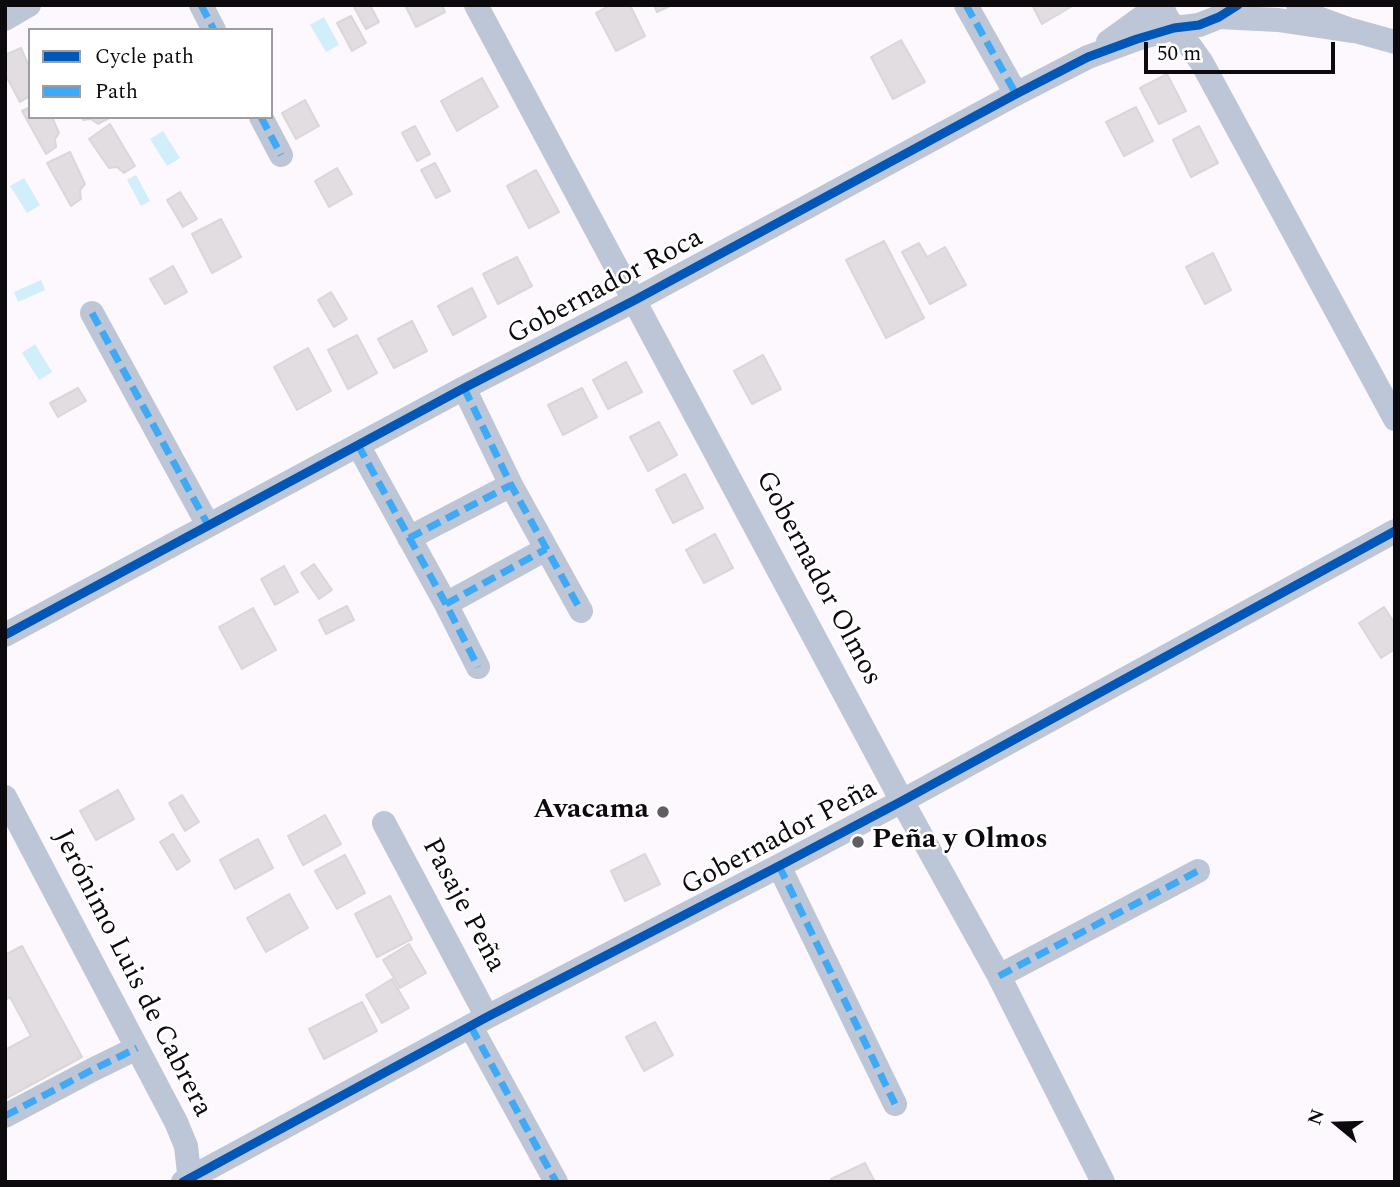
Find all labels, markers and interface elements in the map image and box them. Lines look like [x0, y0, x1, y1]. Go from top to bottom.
legend [28, 28, 273, 119]
scale bar [1148, 28, 1339, 72]
text: 50 m [1157, 38, 1201, 70]
text: Cycle path [95, 41, 194, 73]
text: Path [95, 76, 138, 108]
street label: Gobernador Roca [502, 222, 710, 354]
street label: Gobernador Olmos [746, 466, 888, 692]
street label: Gobernador Peña [677, 773, 883, 905]
place label: Avacama [533, 795, 649, 829]
marker: Avacama [655, 804, 671, 820]
street label: Jerónimo Luis de Cabrera [44, 825, 218, 1123]
place label: Peña y Olmos [872, 825, 1048, 859]
street label: Pasaje Peña [413, 833, 511, 979]
marker: Peña y Olmos [850, 834, 866, 850]
north arrow [1302, 1089, 1372, 1159]
text: N [1300, 1105, 1333, 1129]

